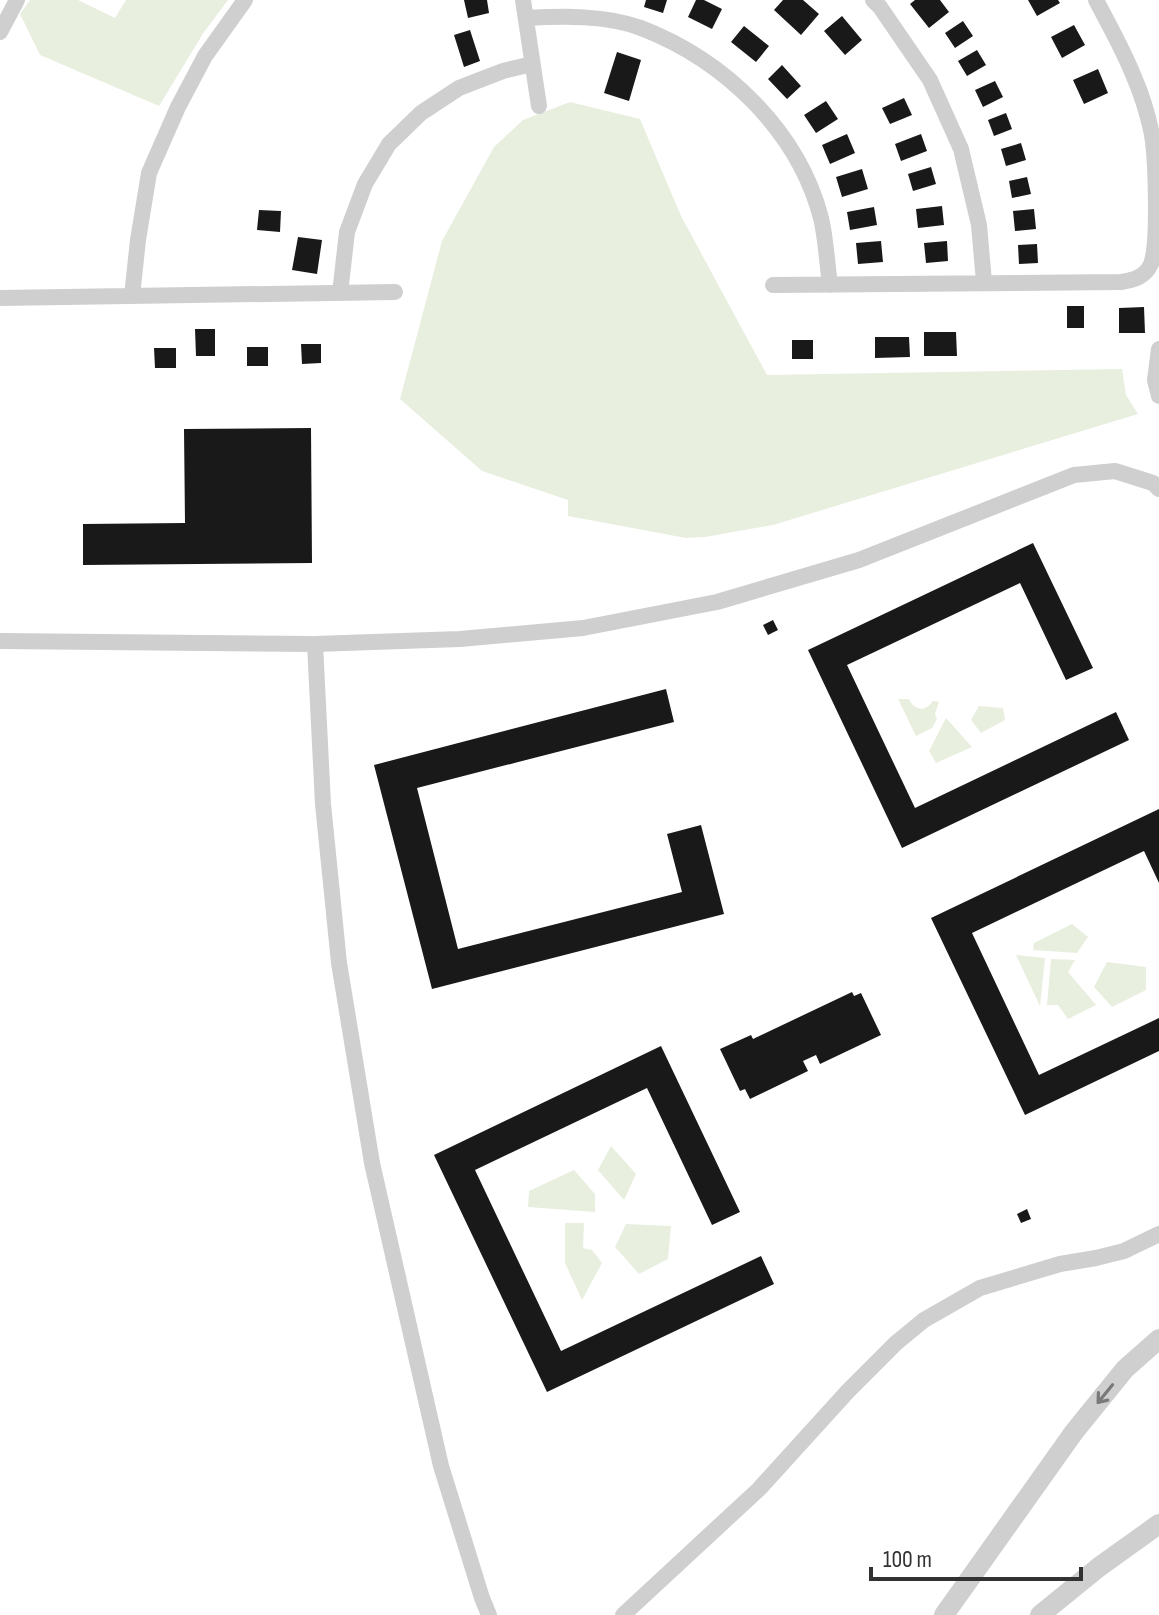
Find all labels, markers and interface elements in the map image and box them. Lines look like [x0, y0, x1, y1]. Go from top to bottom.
one-way arrow [1096, 1383, 1113, 1404]
scale bar [871, 1531, 1081, 1581]
text: 100 m [883, 1545, 932, 1574]

